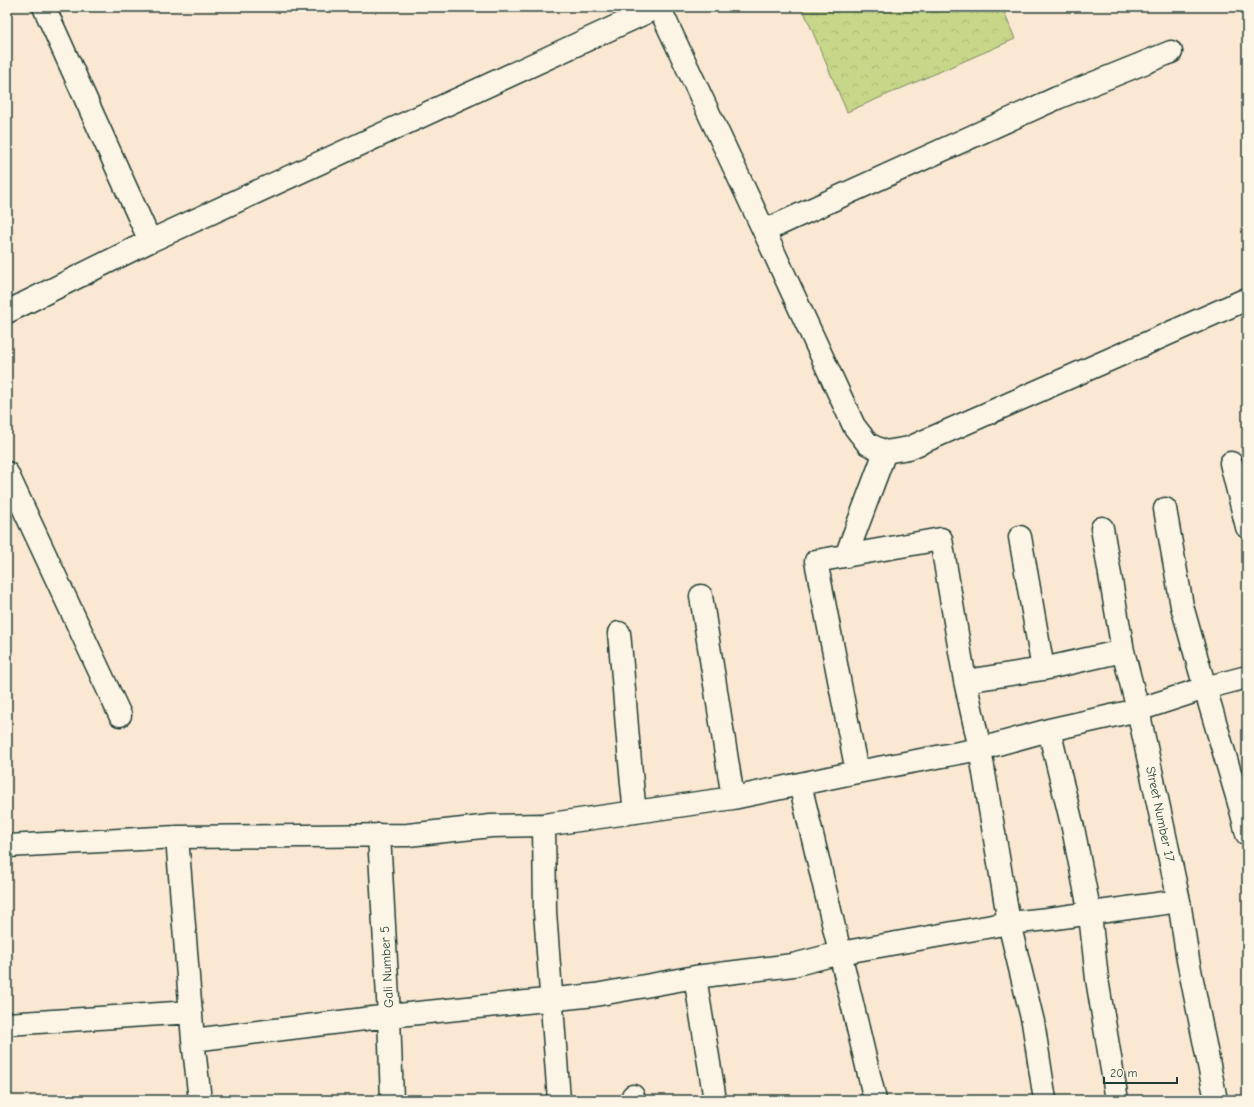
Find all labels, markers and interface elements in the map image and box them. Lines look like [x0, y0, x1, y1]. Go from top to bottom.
street label: Street Number 17 [1143, 765, 1178, 863]
street label: Gali Number 5 [377, 926, 396, 1008]
scale bar [1104, 1059, 1177, 1085]
text: 20 m [1110, 1066, 1138, 1080]

